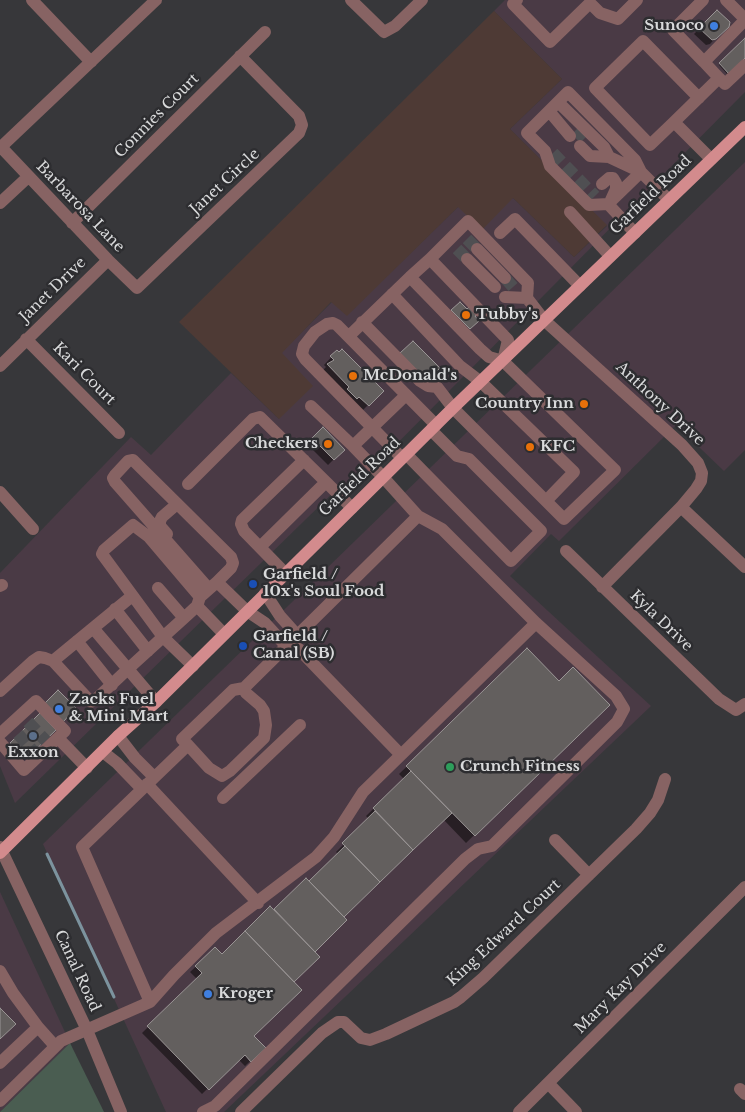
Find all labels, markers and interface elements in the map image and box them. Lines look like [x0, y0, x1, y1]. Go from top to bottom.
place label: Sunoco [644, 17, 704, 35]
marker: Sunoco [708, 20, 720, 32]
street label: Connies Court [111, 70, 203, 162]
street label: Janet Circle [187, 145, 263, 219]
street label: Garfield Road [607, 152, 695, 238]
street label: Barbarosa Lane [32, 158, 128, 256]
street label: Janet Drive [16, 254, 90, 326]
place label: Tubby's [476, 306, 538, 324]
marker: Tubby's [460, 309, 472, 321]
street label: Kari Court [49, 339, 119, 409]
street label: Anthony Drive [612, 358, 708, 450]
place label: McDonald's [363, 367, 457, 385]
marker: McDonald's [347, 370, 359, 382]
place label: Country Inn [475, 395, 574, 413]
marker: Country Inn [578, 398, 590, 410]
street label: Garfield Road [316, 434, 404, 520]
place label: Checkers [245, 435, 318, 453]
marker: Checkers [322, 438, 334, 450]
place label: KFC [540, 438, 575, 456]
marker: KFC [524, 441, 536, 453]
place label: Garfield / 10x's Soul Food [263, 566, 384, 601]
marker: Garfield / 10x's Soul Food [247, 578, 259, 590]
street label: Kyla Drive [626, 587, 696, 655]
place label: Garfield / Canal (SB) [253, 628, 334, 663]
marker: Garfield / Canal (SB) [237, 640, 249, 652]
place label: Zacks Fuel & Mini Mart [69, 691, 168, 726]
marker: Zacks Fuel & Mini Mart [53, 703, 65, 715]
marker: Exxon [27, 730, 39, 742]
place label: Exxon [7, 744, 59, 762]
place label: Crunch Fitness [460, 758, 580, 776]
marker: Crunch Fitness [444, 761, 456, 773]
street label: King Edward Court [444, 876, 564, 990]
street label: Canal Road [50, 927, 104, 1015]
street label: Mary Kay Drive [571, 938, 671, 1038]
place label: Kroger [218, 985, 273, 1003]
marker: Kroger [202, 988, 214, 1000]

